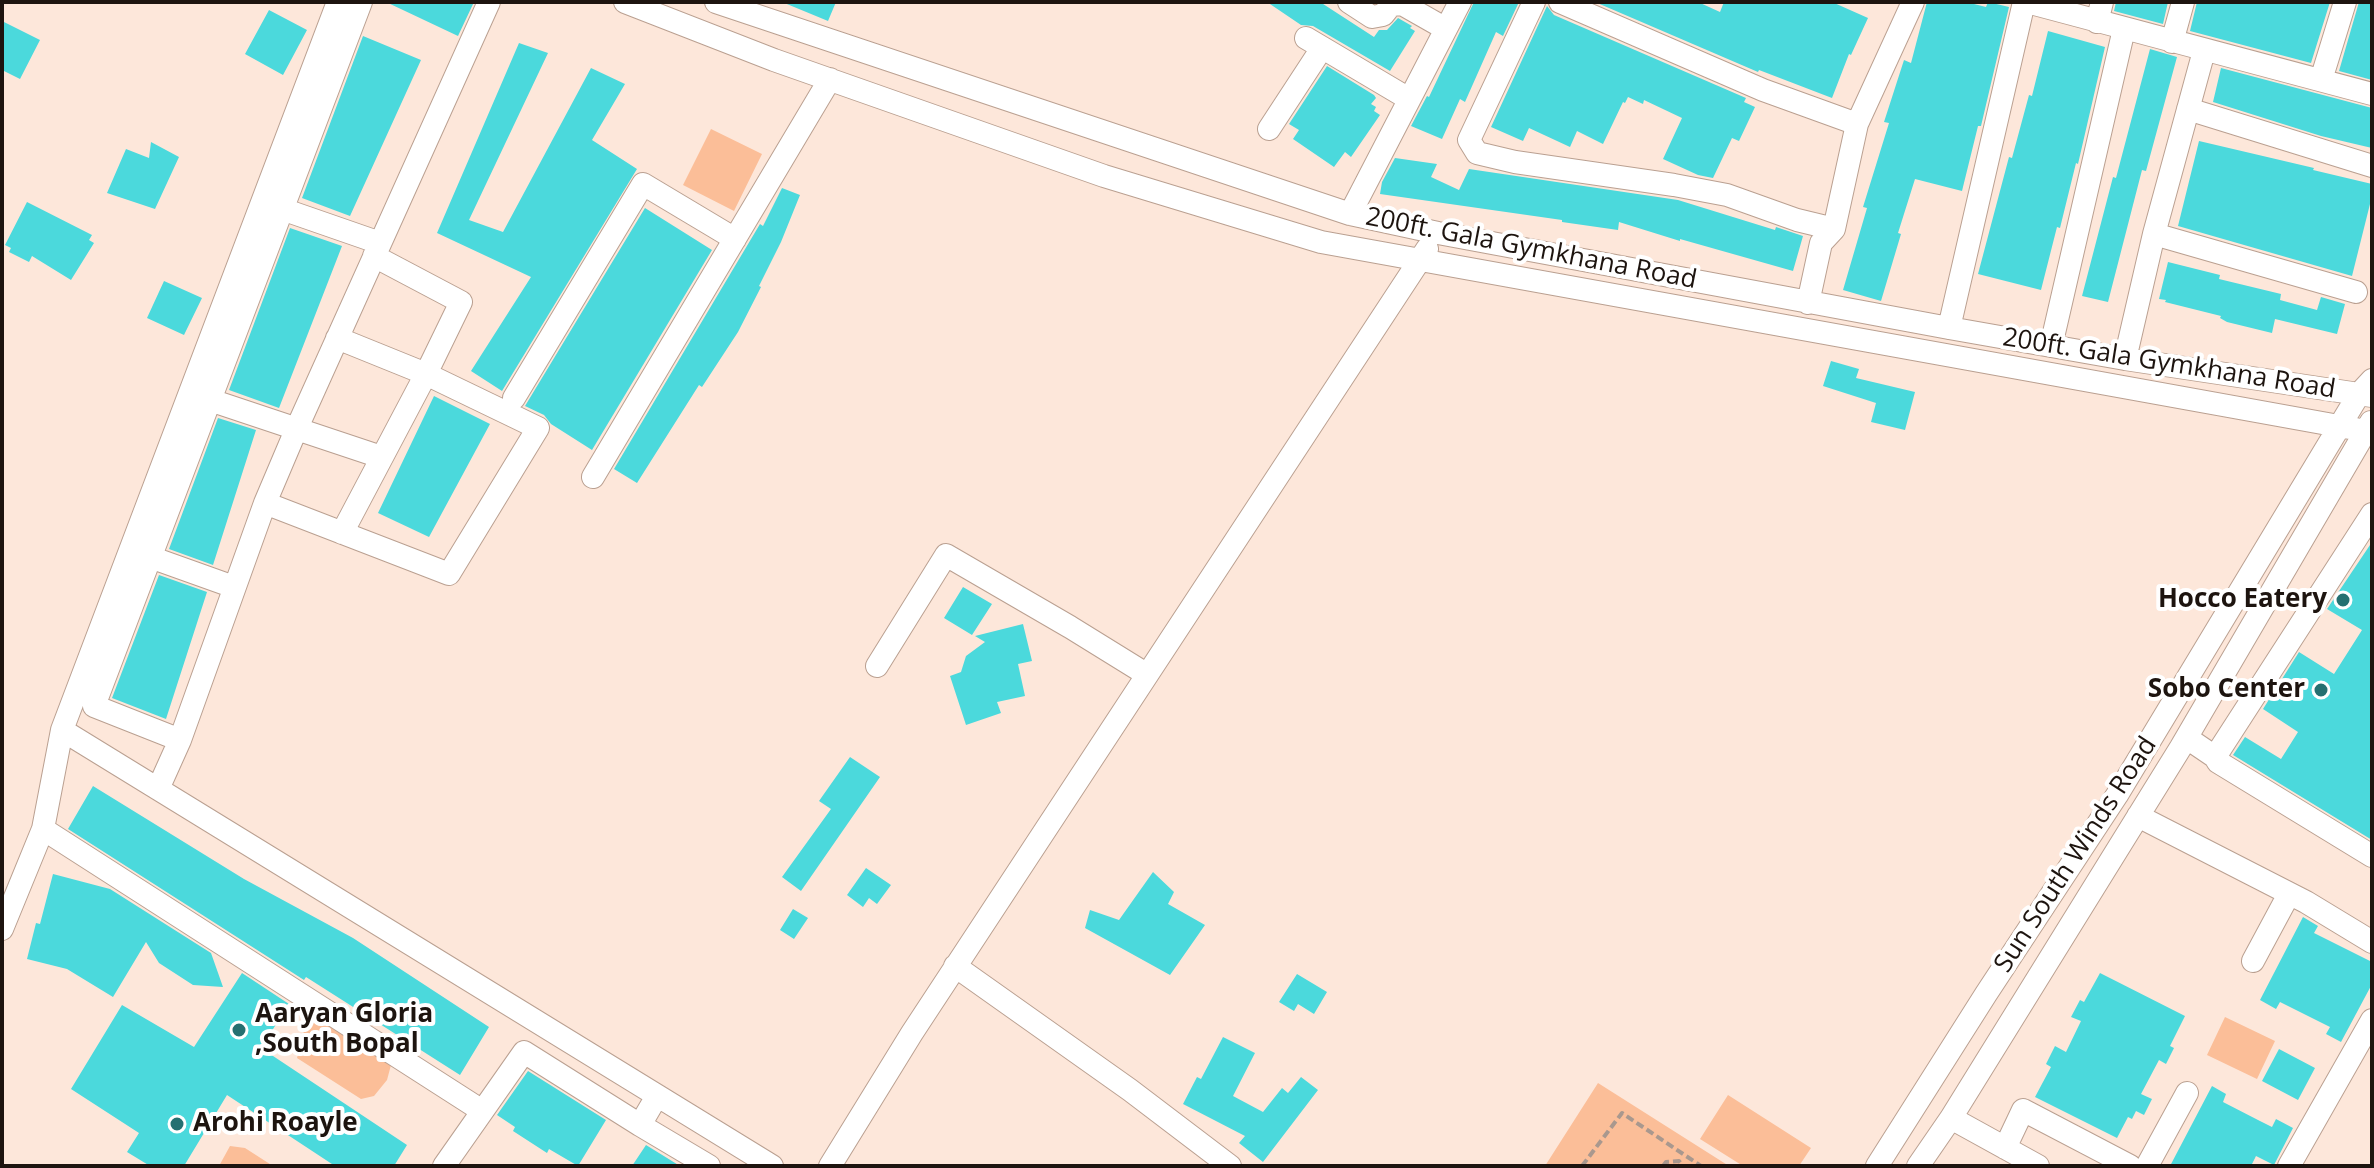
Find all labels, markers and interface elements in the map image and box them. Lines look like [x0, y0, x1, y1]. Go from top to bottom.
street label: 200ft. Gala Gymkhana Road [1363, 202, 1699, 296]
street label: 200ft. Gala Gymkhana Road [2000, 322, 2338, 406]
place label: Hocco Eatery [2158, 584, 2327, 616]
marker: Hocco Eatery [2334, 591, 2352, 609]
place label: Sobo Center [2148, 674, 2305, 706]
marker: Sobo Center [2312, 681, 2330, 699]
street label: Sun South Winds Road [1988, 731, 2164, 979]
place label: Aaryan Gloria ,South Bopal [255, 999, 433, 1060]
marker: Aaryan Gloria ,South Bopal [230, 1021, 248, 1039]
place label: Arohi Roayle [193, 1108, 358, 1140]
marker: Arohi Roayle [168, 1115, 186, 1133]

